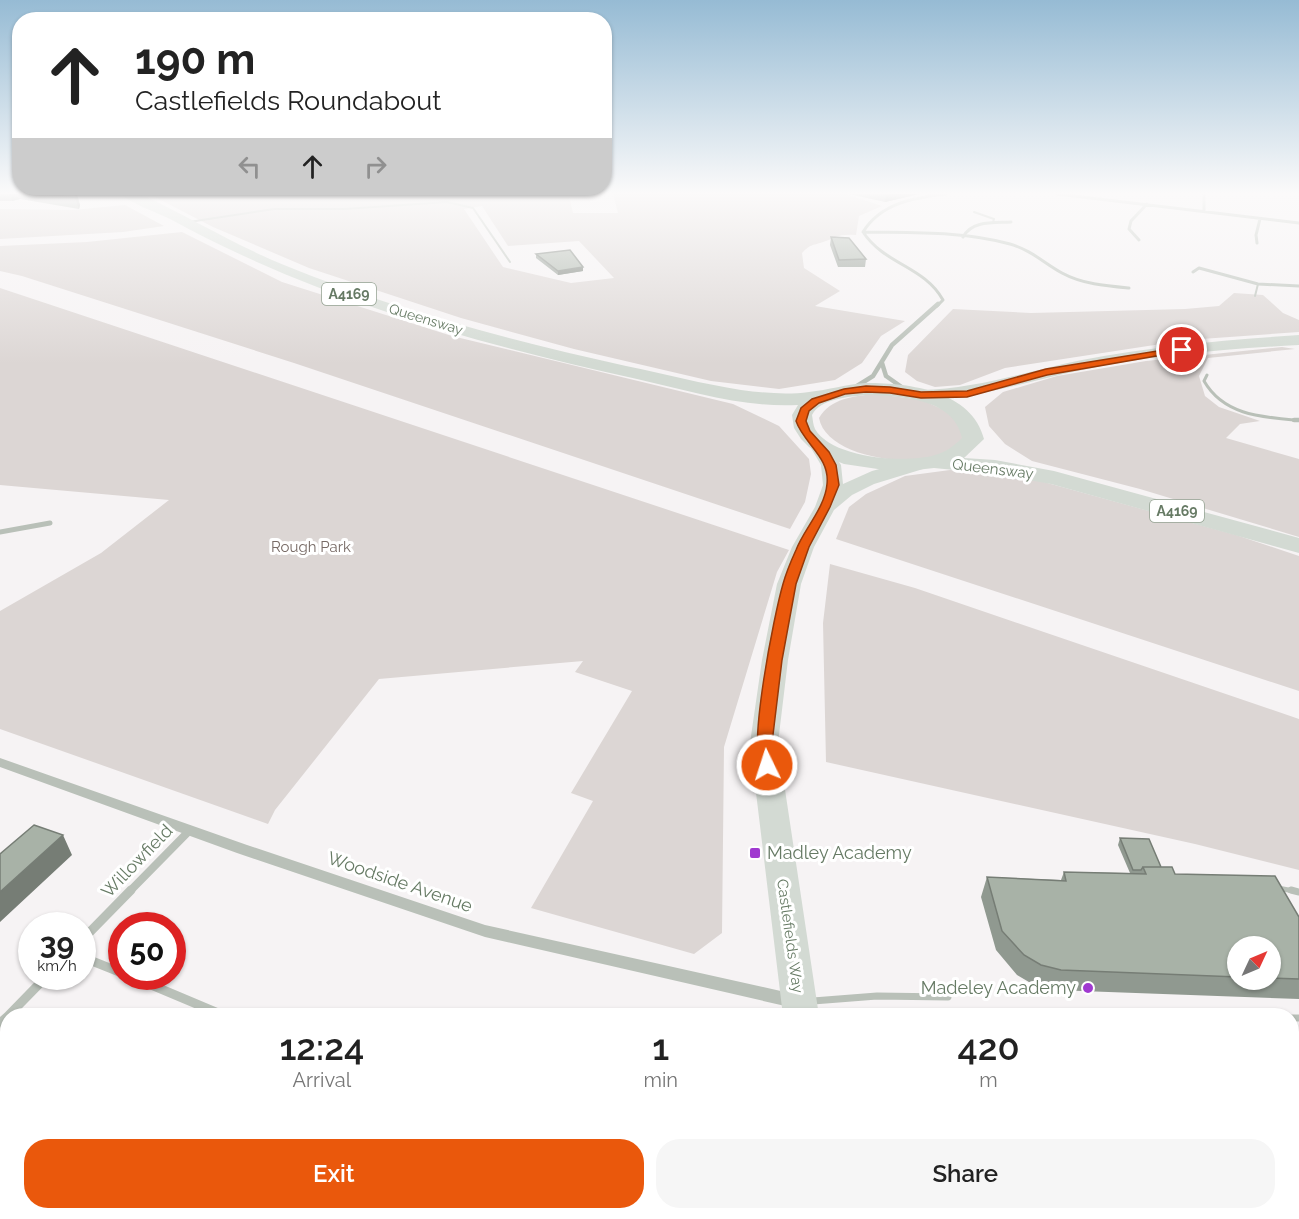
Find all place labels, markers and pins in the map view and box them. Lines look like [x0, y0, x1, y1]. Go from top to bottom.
pin [1156, 324, 1207, 375]
place label: Madley Academy [767, 842, 912, 863]
marker: Madley Academy [748, 846, 762, 860]
place label: Madeley Academy [921, 977, 1076, 998]
marker: Madeley Academy [1081, 981, 1095, 995]

